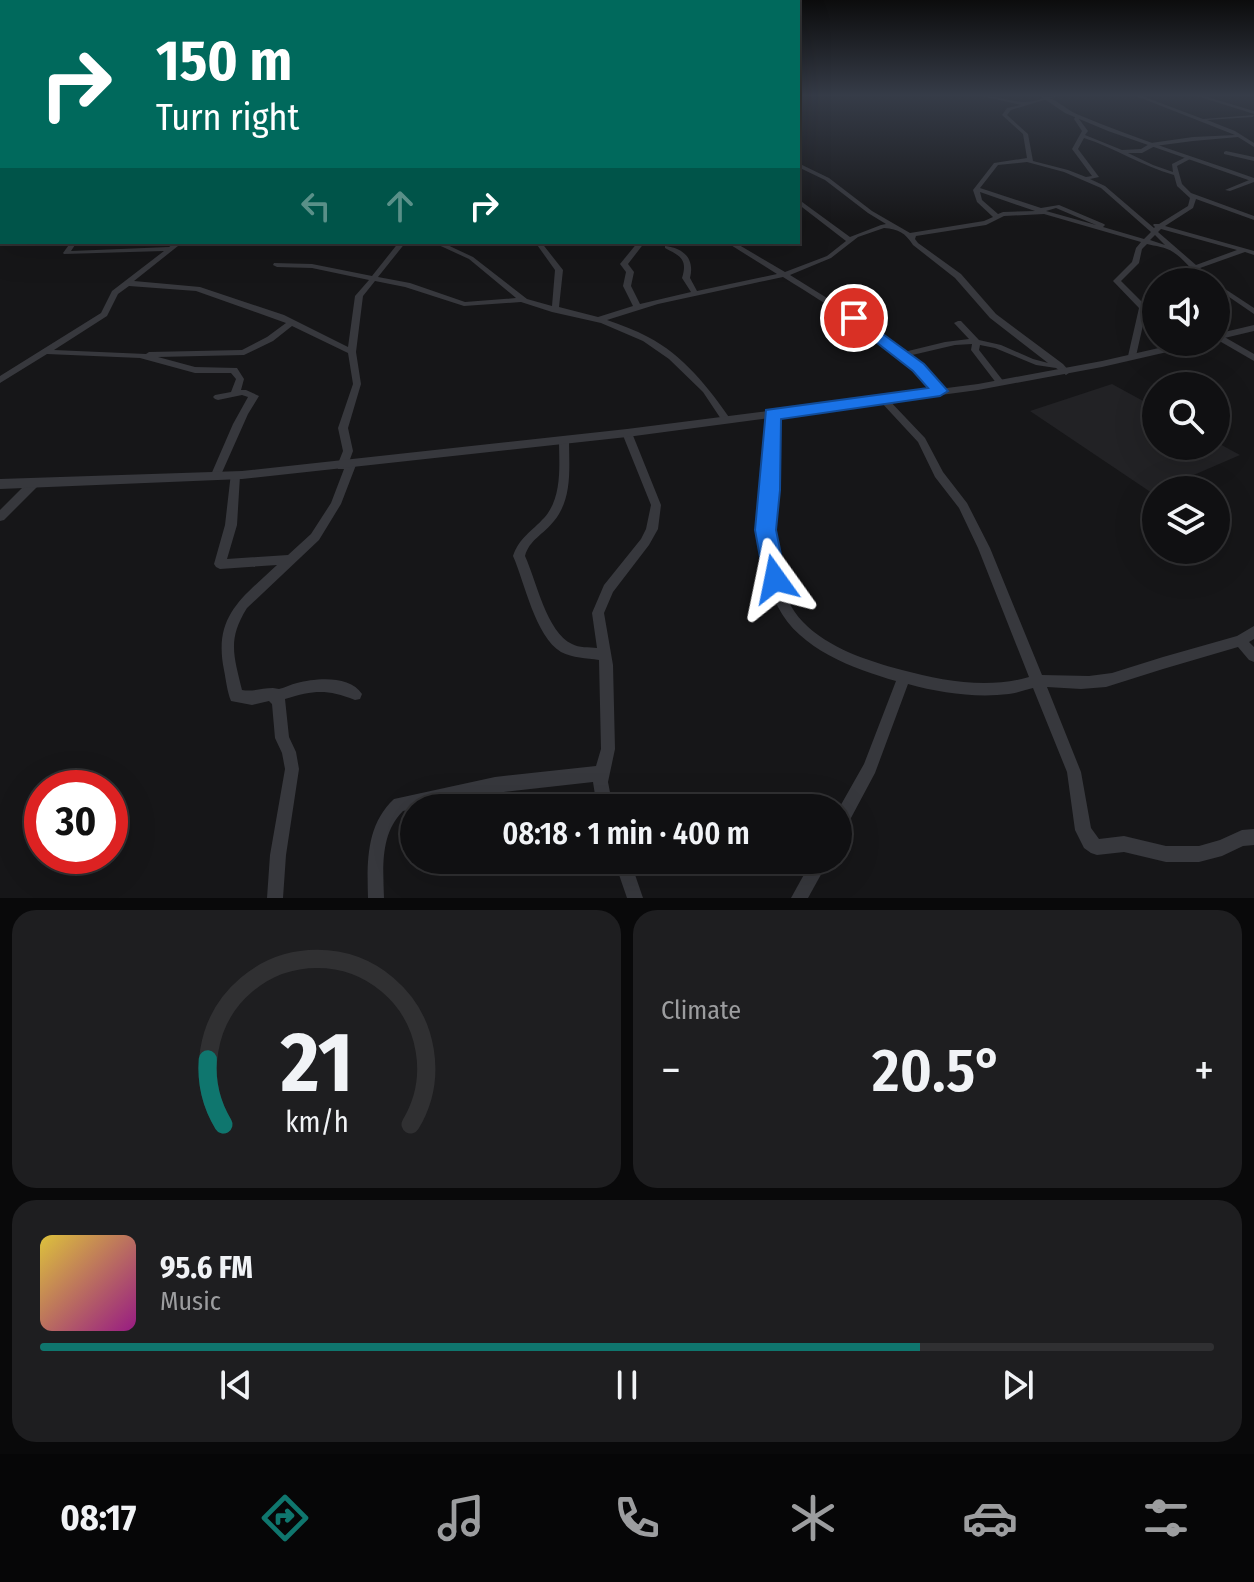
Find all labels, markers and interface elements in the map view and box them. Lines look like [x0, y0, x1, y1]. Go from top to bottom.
text: 150 m [156, 28, 292, 95]
icon: right [24, 32, 128, 136]
text: Turn right [156, 96, 299, 140]
icon: left [294, 184, 338, 228]
icon: ahead [378, 184, 422, 228]
icon: right [462, 184, 506, 228]
map controls [1142, 268, 1230, 564]
button: sound [1142, 268, 1230, 356]
pin [820, 284, 888, 352]
icon: arrive [832, 296, 876, 340]
button: search [1142, 372, 1230, 460]
button: layers [1142, 476, 1230, 564]
position arrow [733, 537, 817, 621]
speed limit sign: 30 [24, 770, 128, 874]
text: 08:18 · 1 min · 400 m [502, 816, 750, 852]
text: Climate [661, 995, 741, 1026]
text: 21 [279, 1013, 353, 1113]
text: 20.5° [872, 1035, 1003, 1107]
text: − [661, 1044, 681, 1097]
text: + [1194, 1044, 1214, 1097]
text: km/h [285, 1105, 348, 1140]
text: 95.6 FM [160, 1250, 253, 1286]
text: Music [160, 1286, 221, 1317]
icon: previous [214, 1363, 258, 1407]
icon: pause [605, 1363, 649, 1407]
icon: next [996, 1363, 1040, 1407]
icon: directions [257, 1490, 313, 1546]
icon: music [433, 1490, 489, 1546]
icon: phone [609, 1490, 665, 1546]
icon: climate [785, 1490, 841, 1546]
icon: car [962, 1490, 1018, 1546]
icon: filters [1138, 1490, 1194, 1546]
text: 08:17 [60, 1496, 136, 1540]

